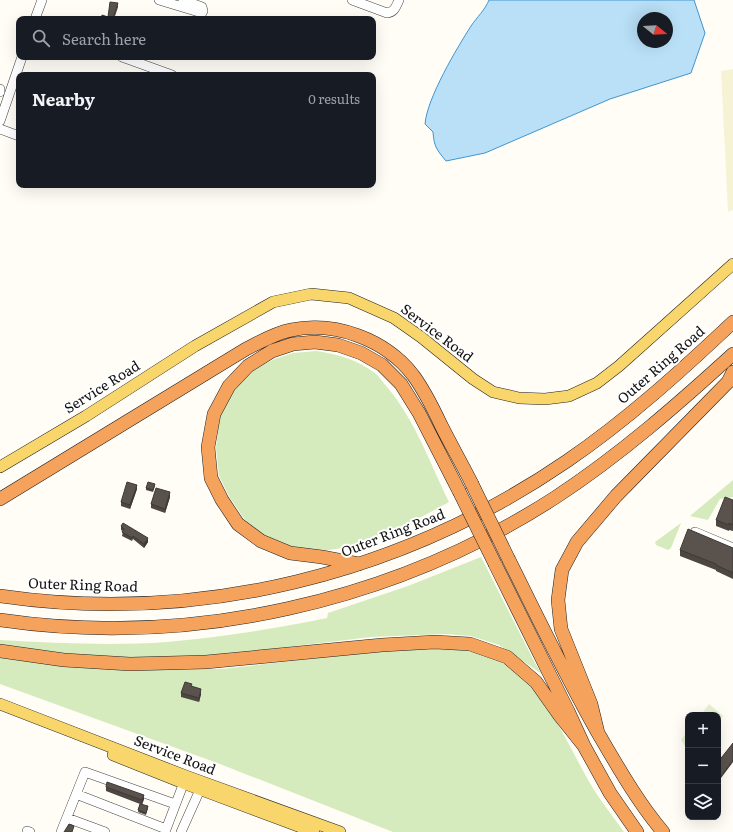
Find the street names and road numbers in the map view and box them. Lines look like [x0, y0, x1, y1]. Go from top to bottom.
street label: Service Road [397, 298, 478, 366]
street label: Outer Ring Road [612, 320, 709, 408]
street label: Service Road [60, 355, 144, 417]
street label: Outer Ring Road [338, 503, 448, 561]
street label: Outer Ring Road [28, 572, 139, 596]
street label: Service Road [132, 729, 219, 779]

